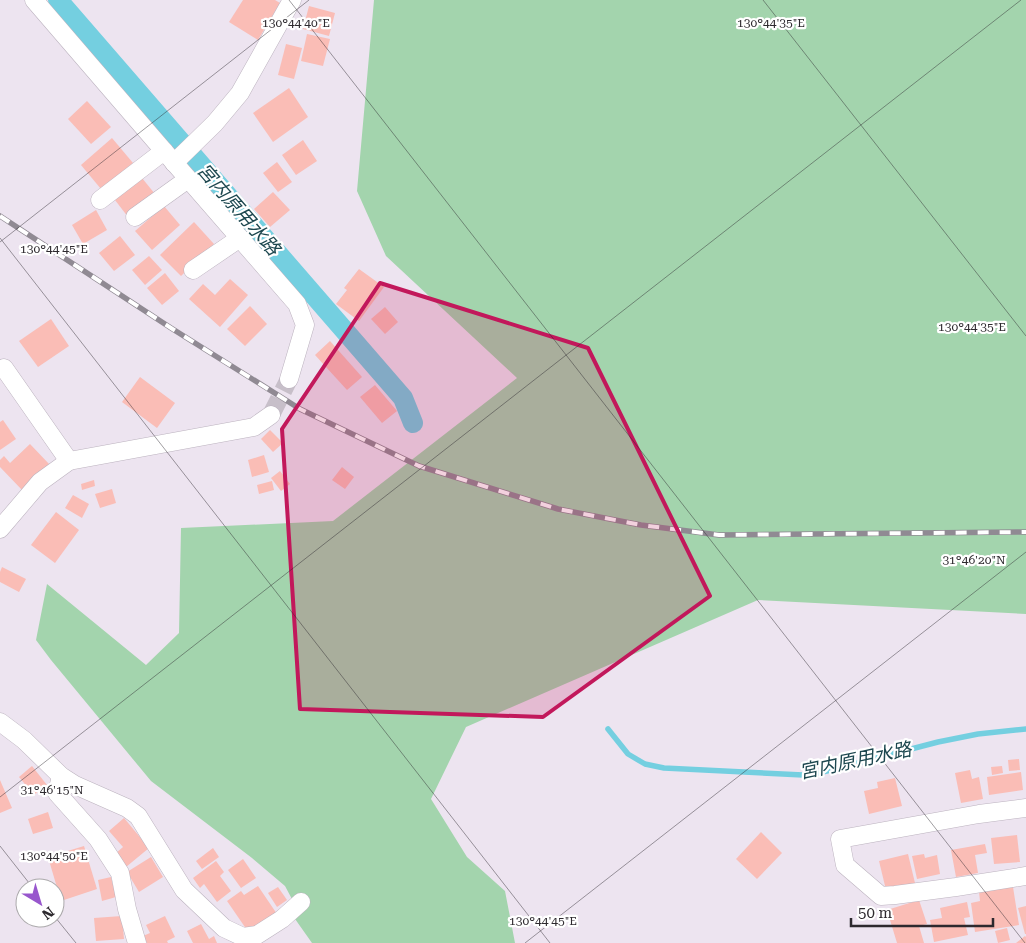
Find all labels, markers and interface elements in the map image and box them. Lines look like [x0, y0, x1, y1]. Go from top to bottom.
text: 130°44'40"E [262, 16, 330, 30]
text: 130°44'35"E [737, 16, 805, 30]
water label: 宮内原用水路 [193, 159, 286, 261]
text: 130°44'45"E [20, 242, 88, 256]
text: 130°44'35"E [938, 320, 1006, 334]
text: 31°46'20"N [942, 553, 1006, 567]
water label: 宮内原用水路 [797, 737, 915, 784]
text: 31°46'15"N [20, 783, 84, 797]
text: 130°44'50"E [20, 849, 88, 863]
north arrow [15, 878, 65, 928]
scale bar [851, 896, 994, 928]
text: N [39, 904, 57, 923]
text: 50 m [858, 904, 893, 922]
text: 130°44'45"E [509, 914, 577, 928]

